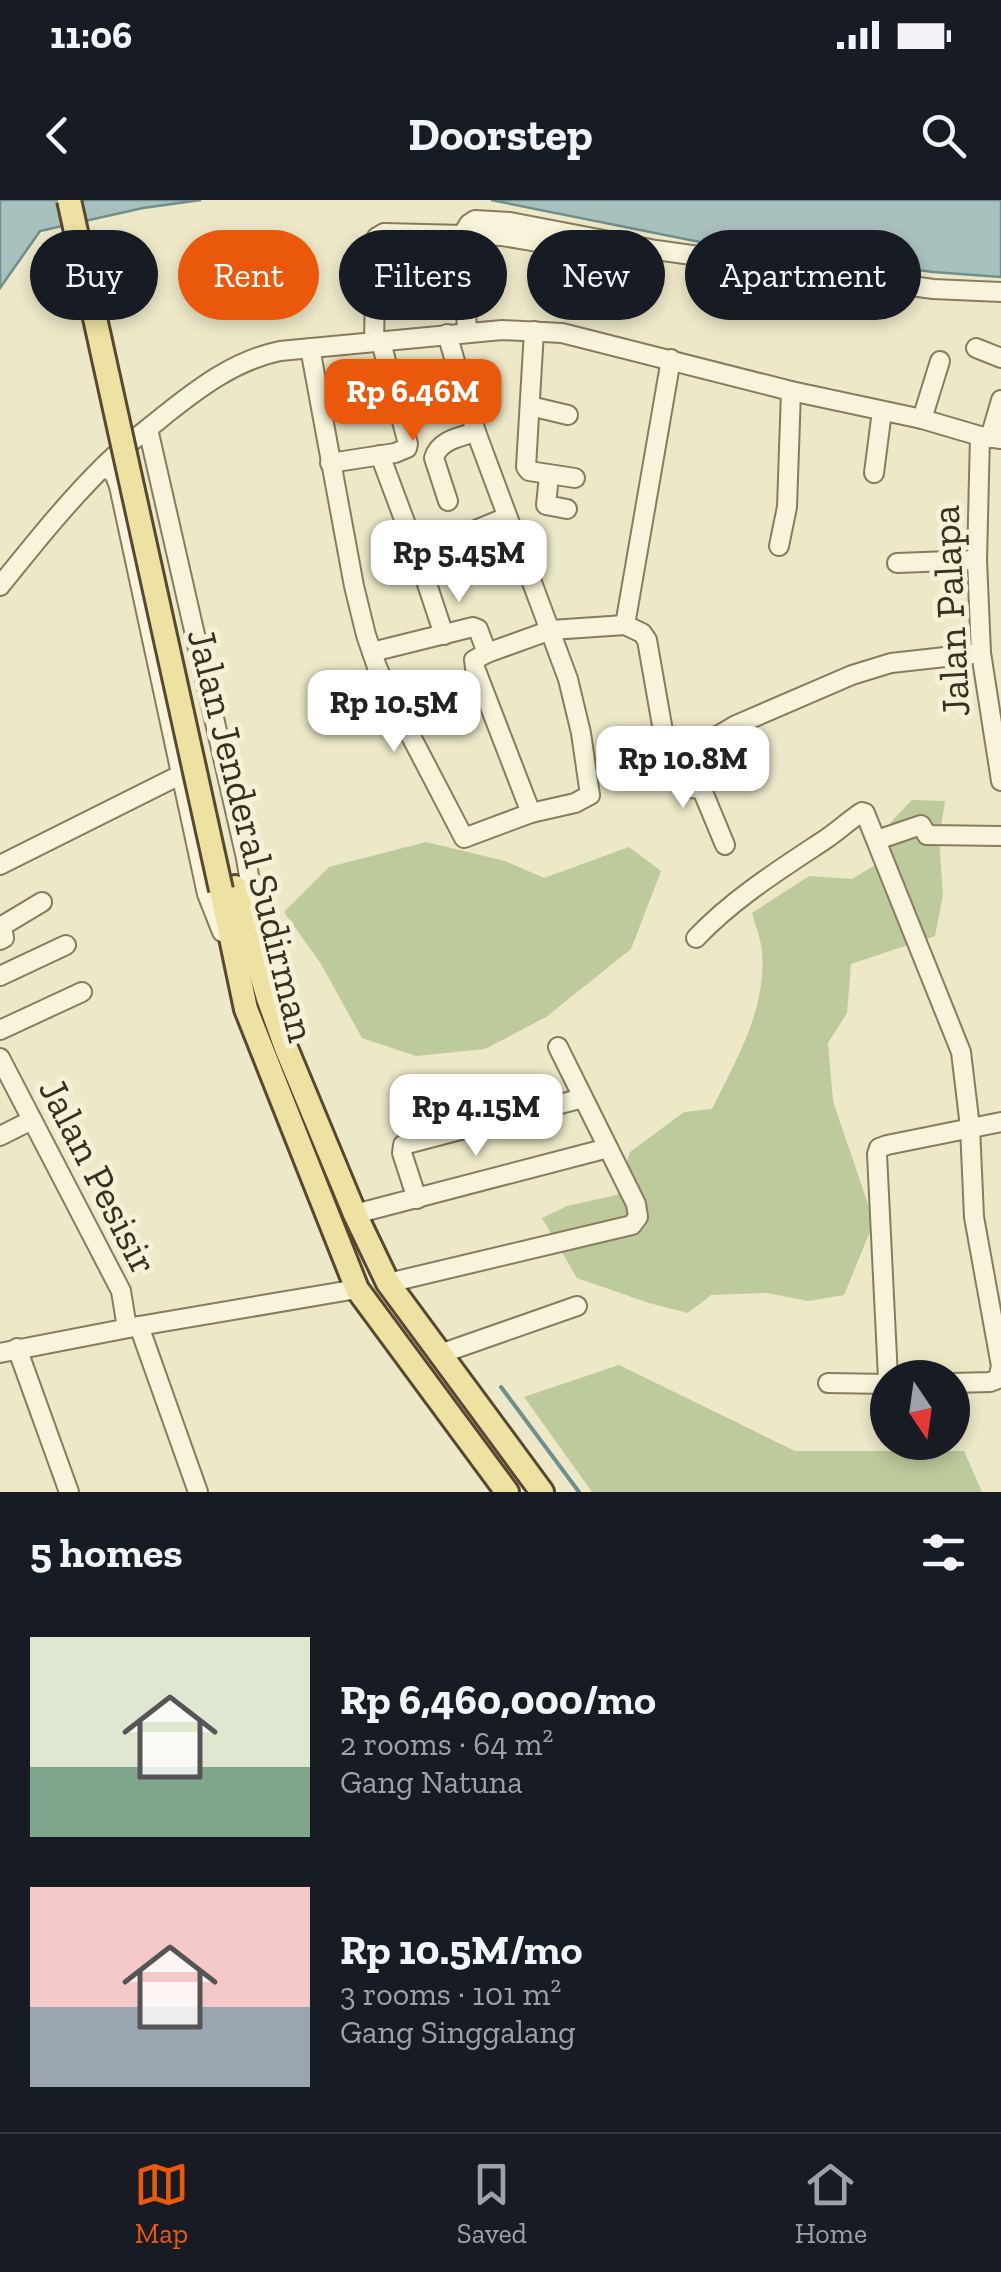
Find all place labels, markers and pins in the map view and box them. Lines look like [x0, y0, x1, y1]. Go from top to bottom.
pin: Rp 6.46M [310, 359, 516, 444]
pin: Rp 5.45M [356, 520, 562, 605]
pin: Rp 10.5M [291, 670, 497, 755]
pin: Rp 10.8M [580, 726, 786, 811]
pin: Rp 4.15M [373, 1074, 579, 1159]

